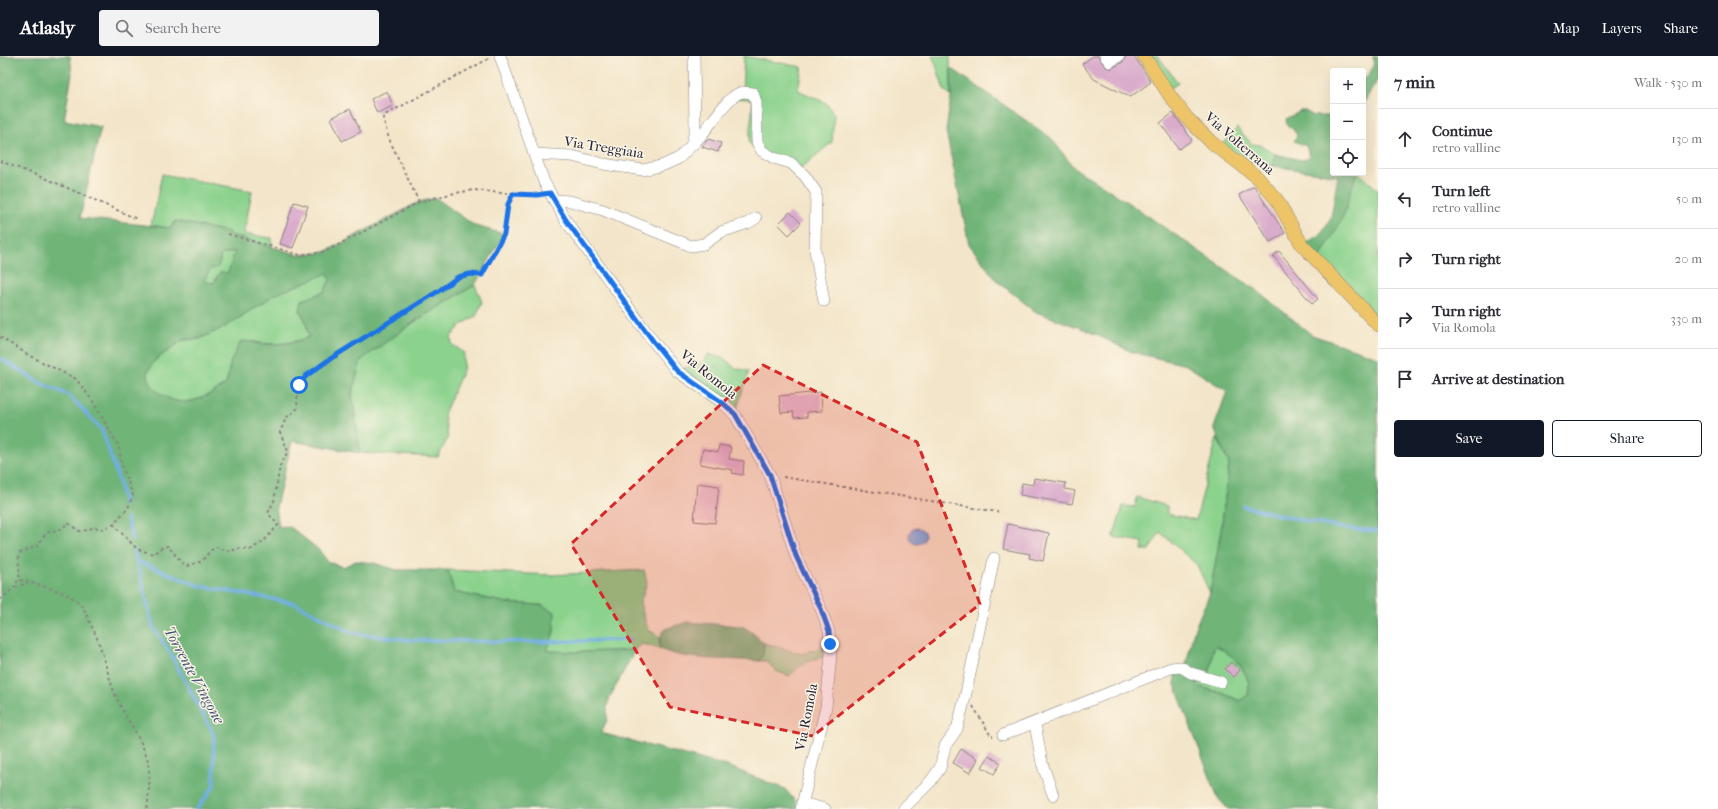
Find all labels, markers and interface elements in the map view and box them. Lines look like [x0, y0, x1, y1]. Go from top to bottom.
search box [99, 10, 379, 46]
text: Atlasly [20, 17, 75, 39]
icon: search [113, 17, 135, 39]
text: Search here [145, 19, 221, 37]
text: Map [1553, 20, 1580, 37]
text: Layers [1602, 20, 1642, 37]
text: Share [1664, 20, 1698, 37]
map controls [1330, 68, 1366, 176]
button: + [1330, 68, 1366, 104]
text: 7 min [1394, 72, 1435, 92]
text: Walk · 530 m [1634, 75, 1702, 90]
button: − [1330, 104, 1366, 140]
street label: Via Volterrana [1201, 108, 1278, 179]
text: Continue [1432, 122, 1492, 140]
icon: ahead [1394, 128, 1416, 150]
text: 130 m [1671, 131, 1702, 146]
street label: Via Treggiaia [562, 133, 645, 162]
button: locate [1330, 140, 1366, 176]
text: retro valline [1432, 140, 1501, 155]
text: Turn left [1432, 182, 1490, 200]
icon: left [1394, 188, 1416, 210]
text: 50 m [1676, 191, 1702, 206]
text: retro valline [1432, 200, 1501, 215]
icon: right [1394, 248, 1416, 270]
text: Turn right [1432, 250, 1501, 268]
text: 20 m [1675, 251, 1702, 266]
text: Turn right [1432, 302, 1501, 320]
icon: right [1394, 308, 1416, 330]
text: 330 m [1671, 311, 1702, 326]
text: Via Romola [1432, 320, 1496, 335]
street label: Via Romola [676, 346, 741, 403]
icon: arrive [1394, 368, 1416, 390]
text: Arrive at destination [1432, 370, 1564, 388]
route start [290, 376, 308, 394]
button: Save [1394, 420, 1544, 457]
button: Share [1552, 420, 1702, 457]
water label: Torrente Vingone [160, 623, 229, 728]
route end [821, 635, 839, 653]
street label: Via Romola [791, 681, 821, 753]

